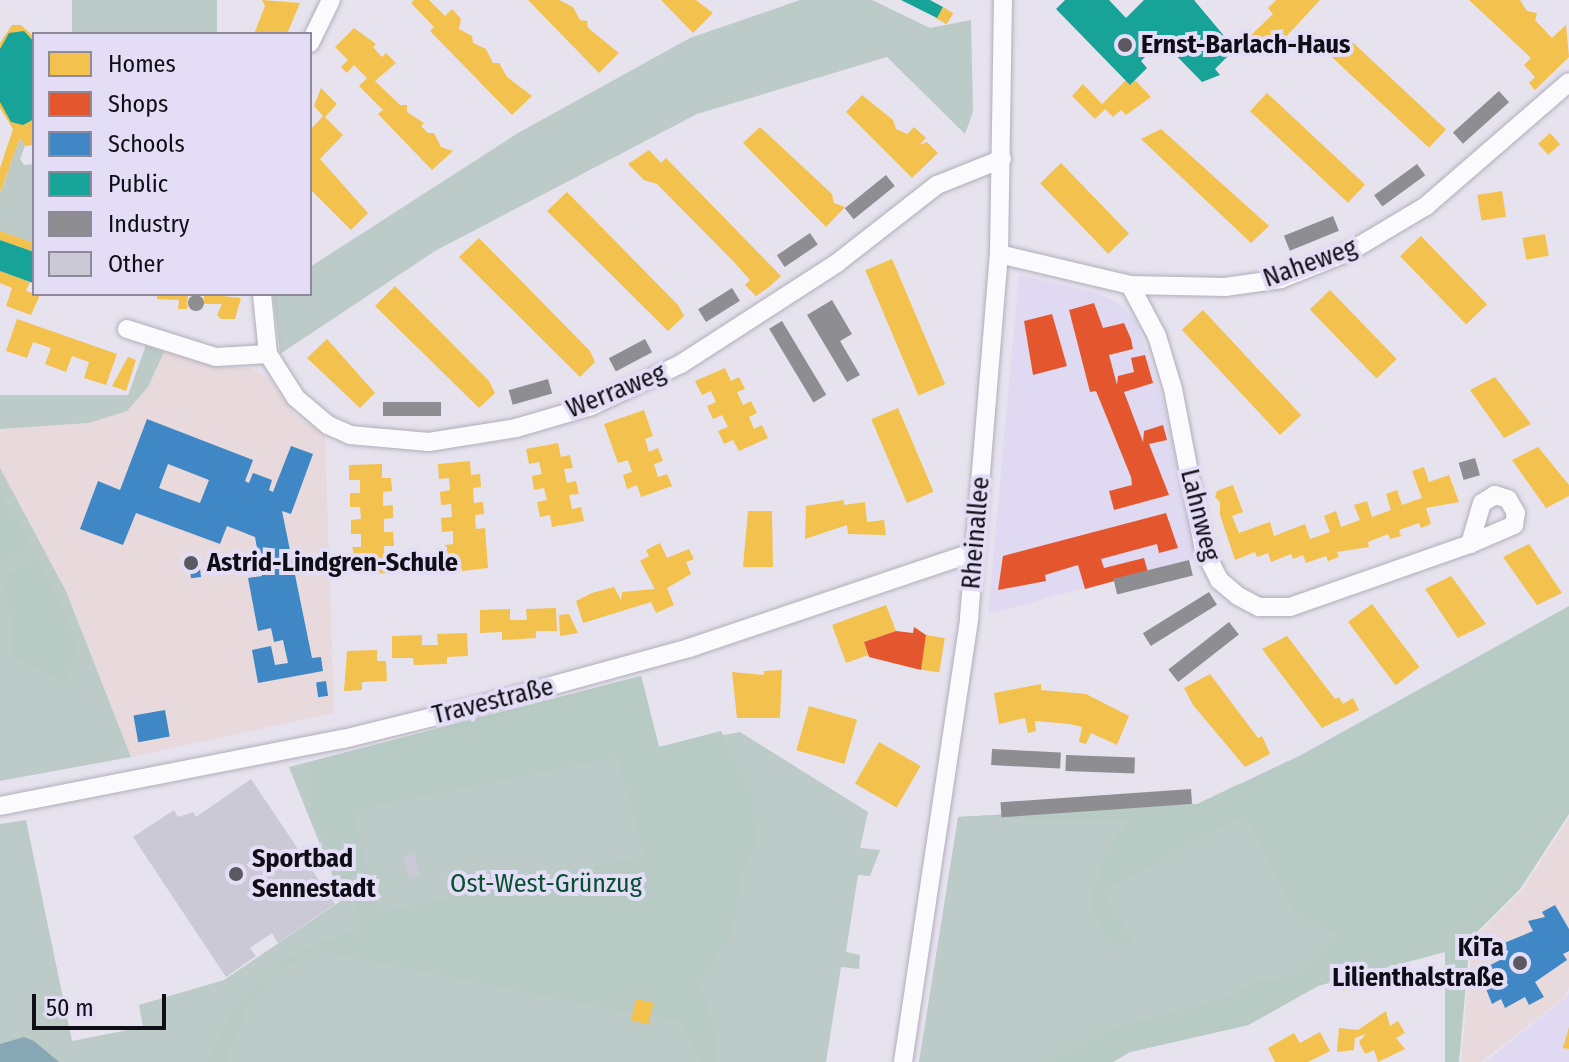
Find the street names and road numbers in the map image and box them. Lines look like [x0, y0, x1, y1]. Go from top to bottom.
street label: Naheweg [1259, 232, 1361, 294]
street label: Werraweg [562, 357, 670, 425]
street label: Lahnweg [1174, 466, 1226, 564]
street label: Rheinallee [956, 475, 996, 591]
street label: Travestraße [429, 671, 557, 731]

